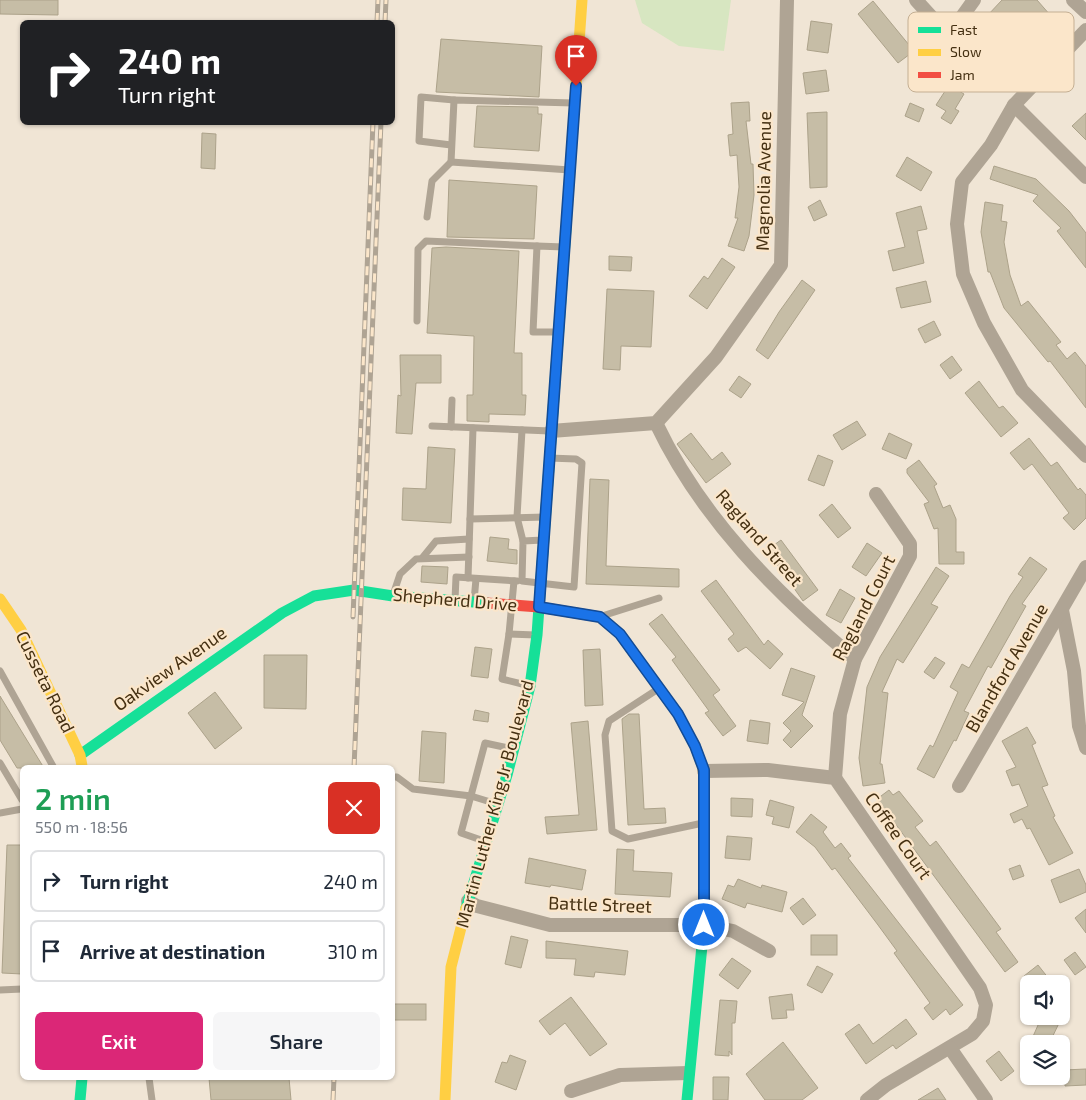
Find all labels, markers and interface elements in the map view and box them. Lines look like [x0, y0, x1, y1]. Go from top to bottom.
legend [908, 12, 1074, 92]
text: Fast [950, 21, 977, 38]
pin [555, 35, 597, 86]
text: 240 m [118, 39, 221, 81]
icon: right [35, 40, 100, 105]
icon: arrive [562, 42, 590, 70]
text: Slow [950, 43, 982, 60]
text: Jam [950, 66, 975, 83]
text: Turn right [118, 81, 216, 107]
street label: Magnolia Avenue [751, 111, 775, 251]
street label: Ragland Street [712, 484, 808, 590]
street label: Ragland Court [827, 551, 899, 664]
street label: Shepherd Drive [392, 583, 518, 615]
street label: Blandford Avenue [960, 599, 1052, 736]
street label: Oakview Avenue [109, 621, 230, 715]
street label: Cusseta Road [12, 627, 80, 736]
street label: Martin Luther King Jr Boulevard [450, 677, 538, 930]
text: 2 min [35, 780, 111, 816]
button: close [328, 782, 380, 834]
street label: Coffee Court [861, 788, 937, 883]
text: 550 m · 18:56 [35, 817, 128, 836]
icon: right [37, 867, 65, 895]
text: Turn right [80, 870, 168, 893]
text: 240 m [323, 870, 378, 893]
street label: Battle Street [548, 891, 652, 917]
position arrow [677, 898, 729, 950]
icon: arrive [37, 937, 65, 965]
text: Arrive at destination [80, 940, 265, 963]
text: 310 m [328, 940, 378, 963]
map controls [1020, 975, 1070, 1085]
button: sound [1020, 975, 1070, 1025]
button: Exit [35, 1012, 203, 1070]
button: Share [213, 1012, 380, 1070]
button: layers [1020, 1035, 1070, 1085]

